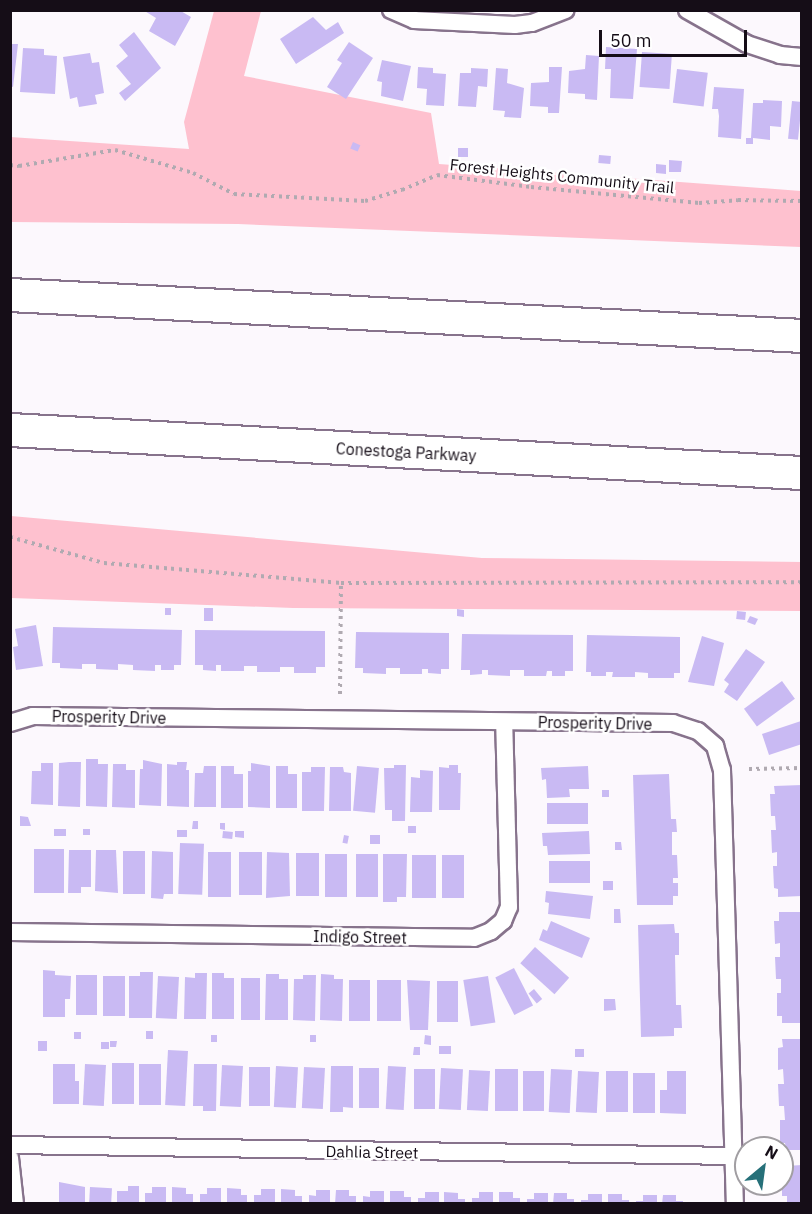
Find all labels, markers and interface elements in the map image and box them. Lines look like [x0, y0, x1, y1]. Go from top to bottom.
scale bar [602, 18, 750, 56]
text: 50 m [610, 29, 652, 52]
street label: Forest Heights Community Trail [449, 155, 675, 197]
street label: Conestoga Parkway [335, 439, 477, 465]
street label: Prosperity Drive [52, 706, 166, 728]
street label: Prosperity Drive [538, 712, 652, 734]
street label: Indigo Street [313, 927, 407, 947]
north arrow [734, 1136, 794, 1196]
text: N [762, 1140, 782, 1164]
street label: Dahlia Street [325, 1142, 419, 1162]

